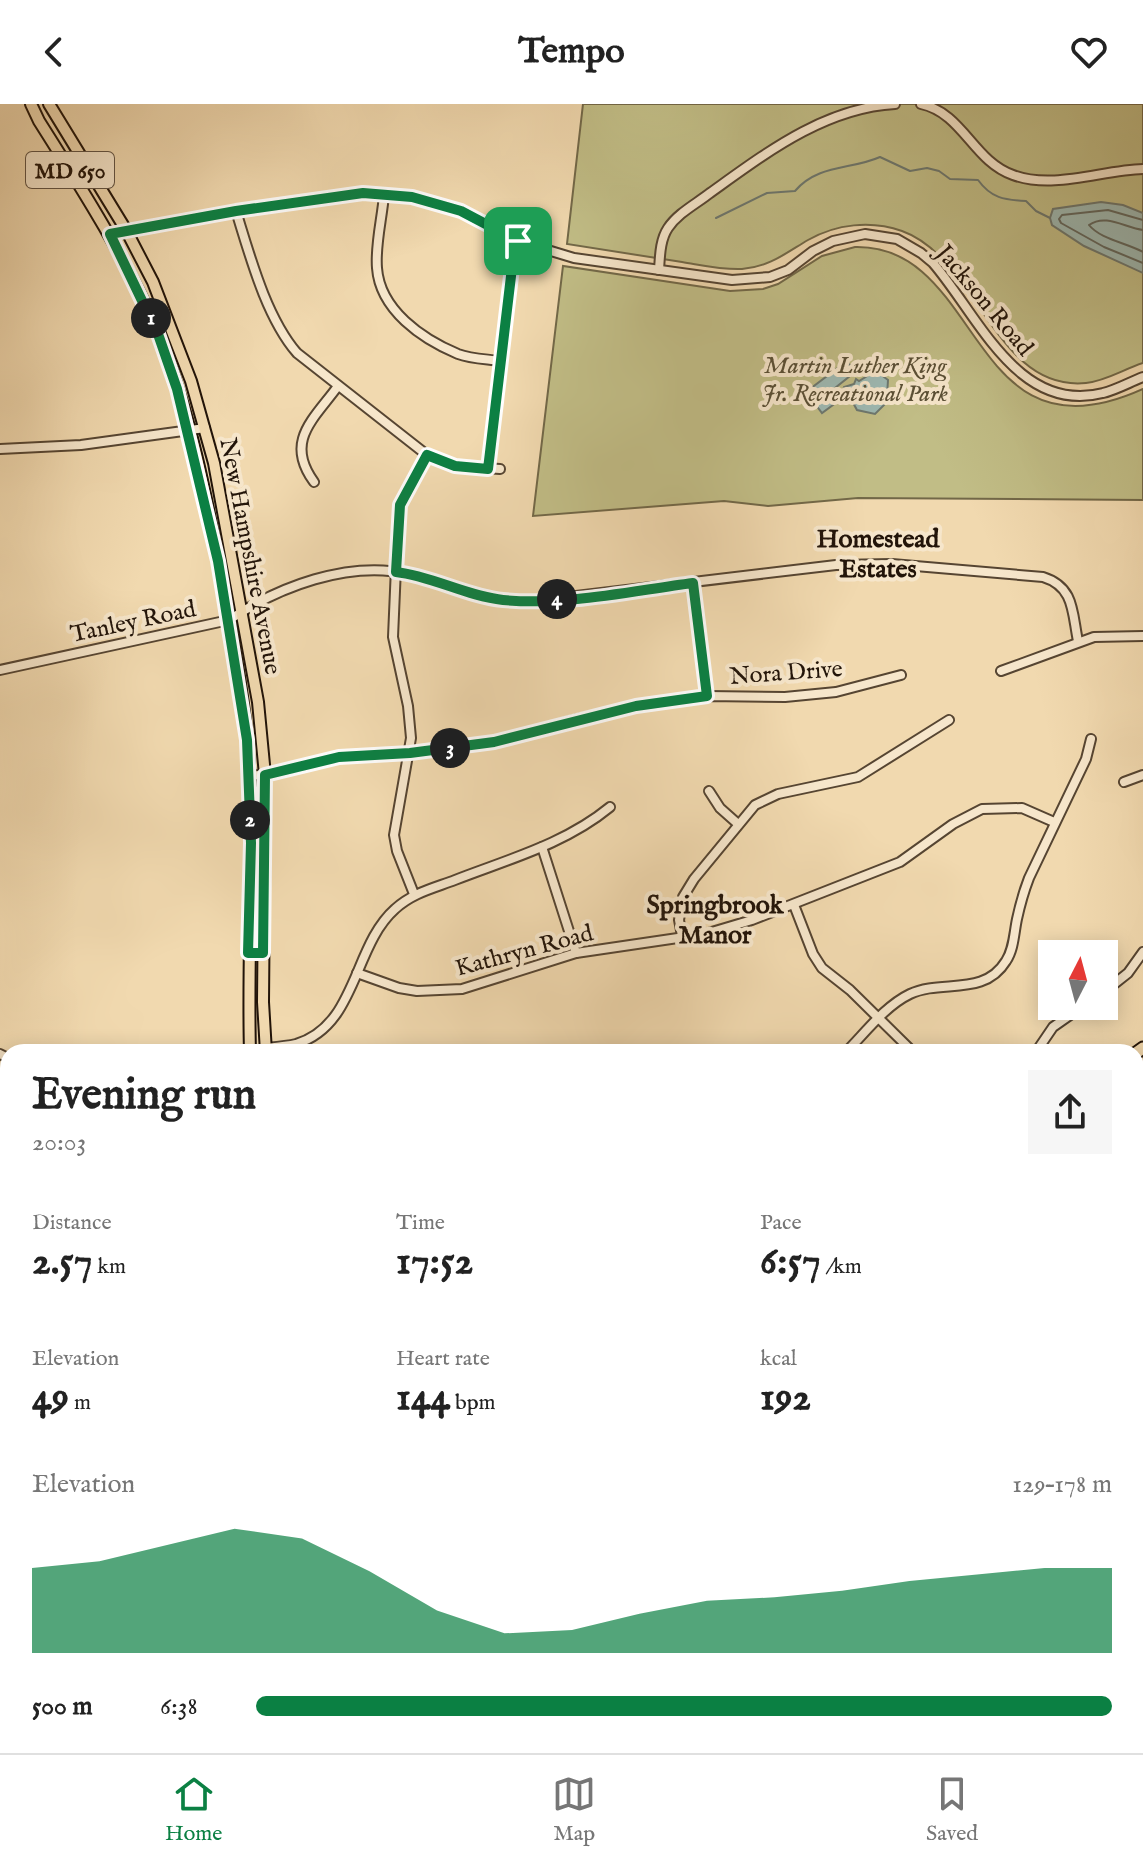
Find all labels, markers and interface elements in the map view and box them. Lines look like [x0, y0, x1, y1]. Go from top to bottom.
text: Tempo [518, 29, 625, 75]
icon: back [32, 30, 76, 74]
icon: heart [1067, 30, 1111, 74]
road number: MD 650 [26, 152, 114, 188]
pin [484, 207, 552, 275]
icon: arrive [496, 219, 540, 263]
street label: Jackson Road [926, 237, 1040, 363]
pin: 1 [131, 298, 171, 338]
text: 1 [147, 304, 155, 332]
park label: Martin Luther King Jr. Recreational Park [762, 351, 948, 410]
street label: New Hampshire Avenue [211, 435, 288, 677]
district label: Homestead Estates [817, 523, 941, 586]
pin: 4 [537, 579, 577, 619]
text: 4 [552, 585, 562, 613]
street label: Tanley Road [68, 594, 199, 651]
street label: Nora Drive [729, 654, 844, 693]
pin: 3 [430, 728, 470, 768]
text: 3 [446, 734, 454, 762]
pin: 2 [230, 800, 270, 840]
text: 2 [245, 806, 255, 834]
district label: Springbrook Manor [647, 889, 785, 952]
street label: Kathryn Road [452, 918, 597, 985]
north arrow [1038, 940, 1118, 1020]
map controls [1038, 940, 1118, 1020]
text: Evening run [32, 1068, 256, 1124]
button: share [1028, 1070, 1112, 1154]
text: 20:03 [32, 1126, 86, 1159]
text: Distance [32, 1209, 112, 1237]
text: Time [396, 1209, 445, 1237]
text: Pace [760, 1209, 802, 1237]
text: 2.57 [32, 1237, 93, 1288]
text: 17:52 [396, 1237, 473, 1288]
text: 6:57 [760, 1237, 821, 1288]
text: km [93, 1253, 126, 1281]
text: /km [821, 1253, 862, 1281]
text: Elevation [32, 1345, 119, 1373]
text: Heart rate [396, 1345, 490, 1373]
text: kcal [760, 1345, 797, 1373]
text: 49 [32, 1373, 69, 1424]
text: 144 [396, 1373, 450, 1424]
text: 192 [760, 1373, 811, 1424]
text: m [69, 1389, 91, 1417]
text: bpm [450, 1389, 496, 1417]
text: Elevation [32, 1468, 135, 1501]
text: 129–178 m [1012, 1468, 1112, 1501]
text: 500 m [32, 1690, 93, 1723]
text: 6:38 [160, 1690, 198, 1723]
tab: Home [165, 1772, 222, 1848]
tab: Map [552, 1772, 596, 1848]
tab: Saved [926, 1772, 978, 1848]

